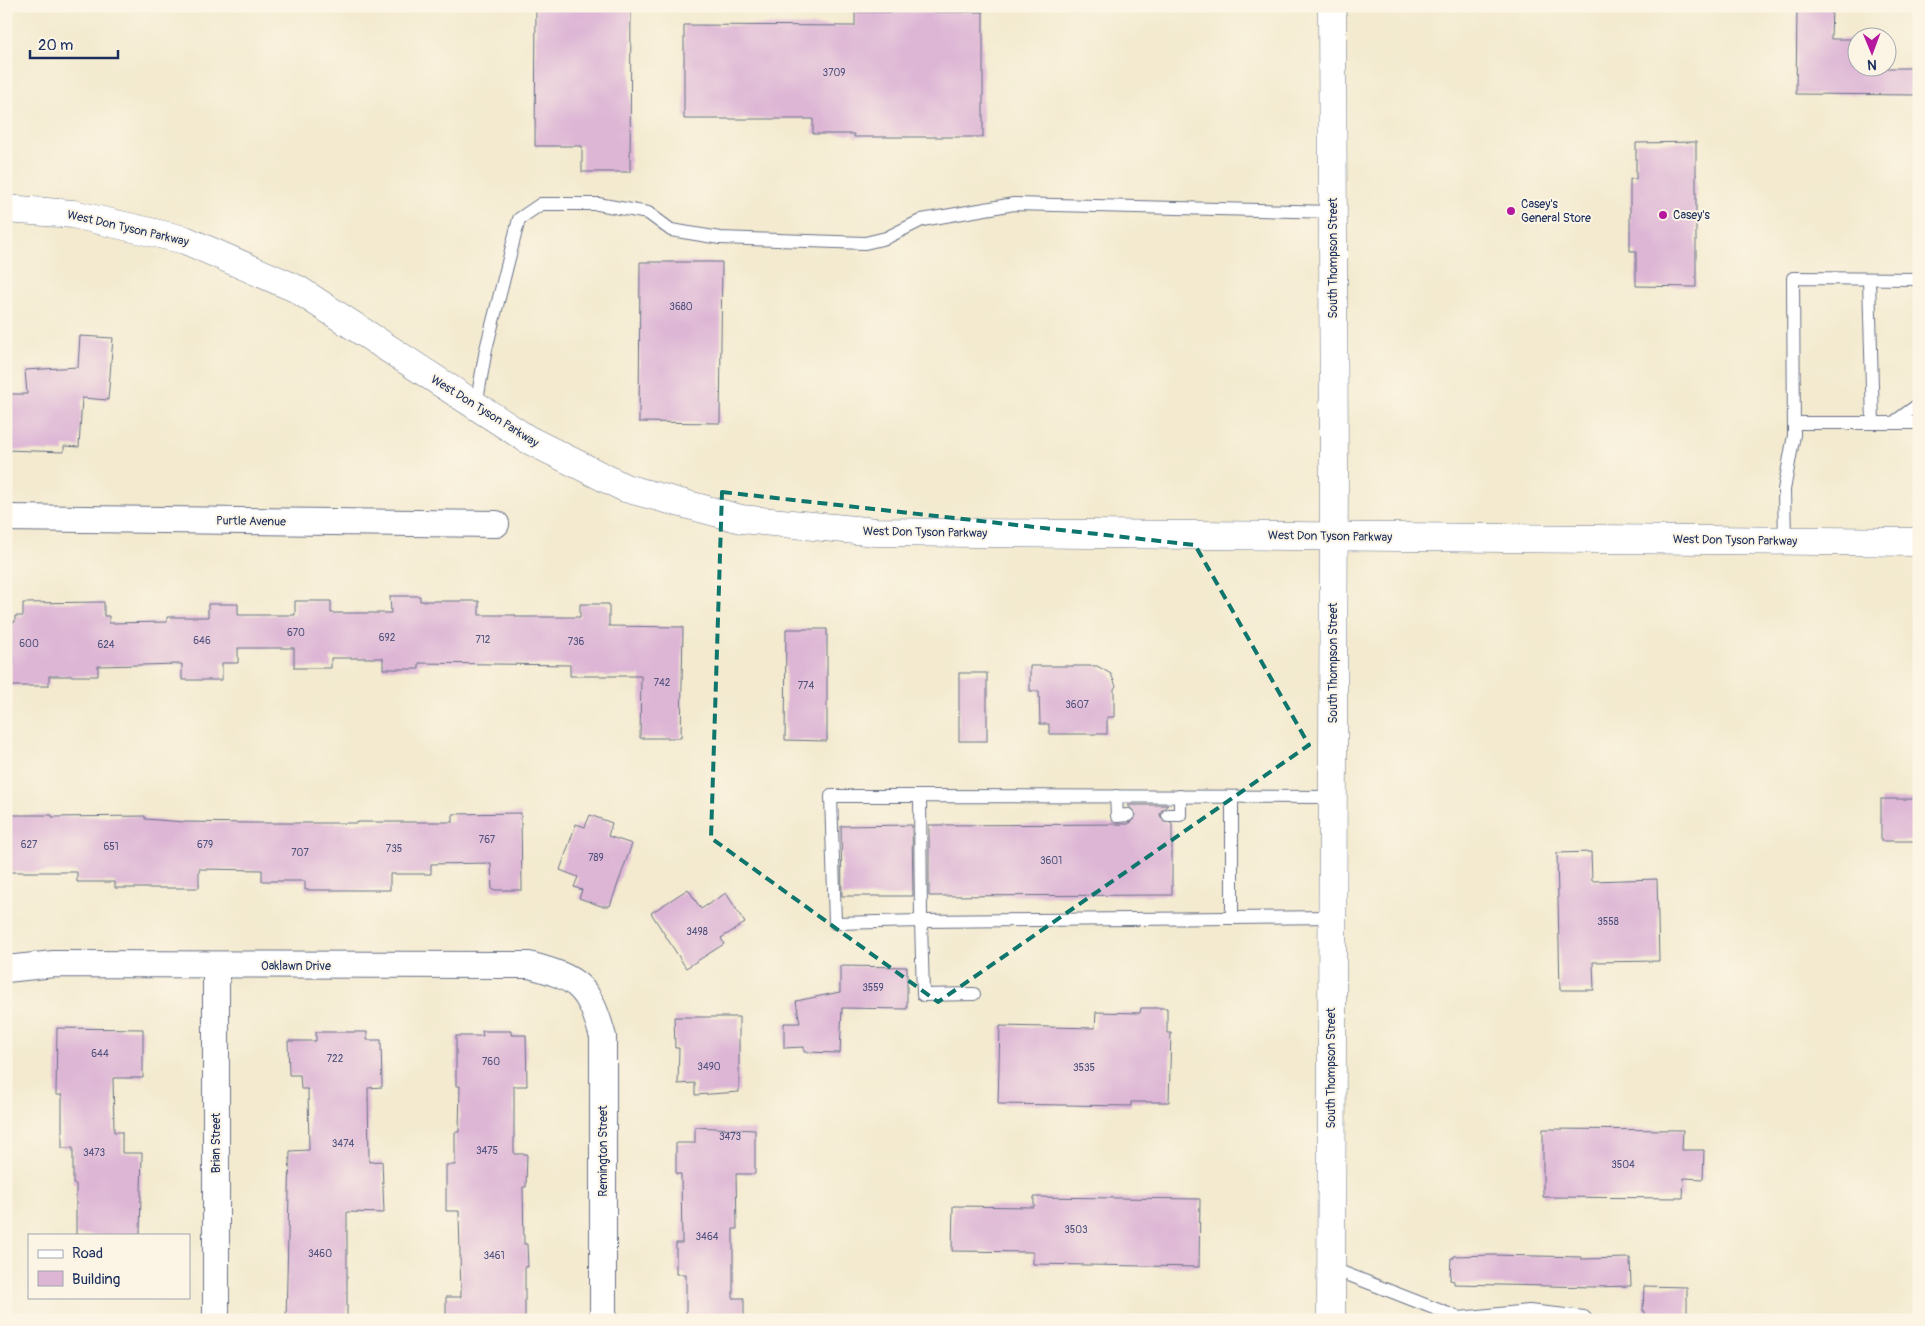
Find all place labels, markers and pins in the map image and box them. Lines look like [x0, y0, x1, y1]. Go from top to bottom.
place label: Casey's General Store [1521, 197, 1591, 226]
marker: Casey's General Store [1505, 205, 1517, 217]
place label: Casey's [1673, 208, 1711, 223]
marker: Casey's [1657, 209, 1669, 221]

